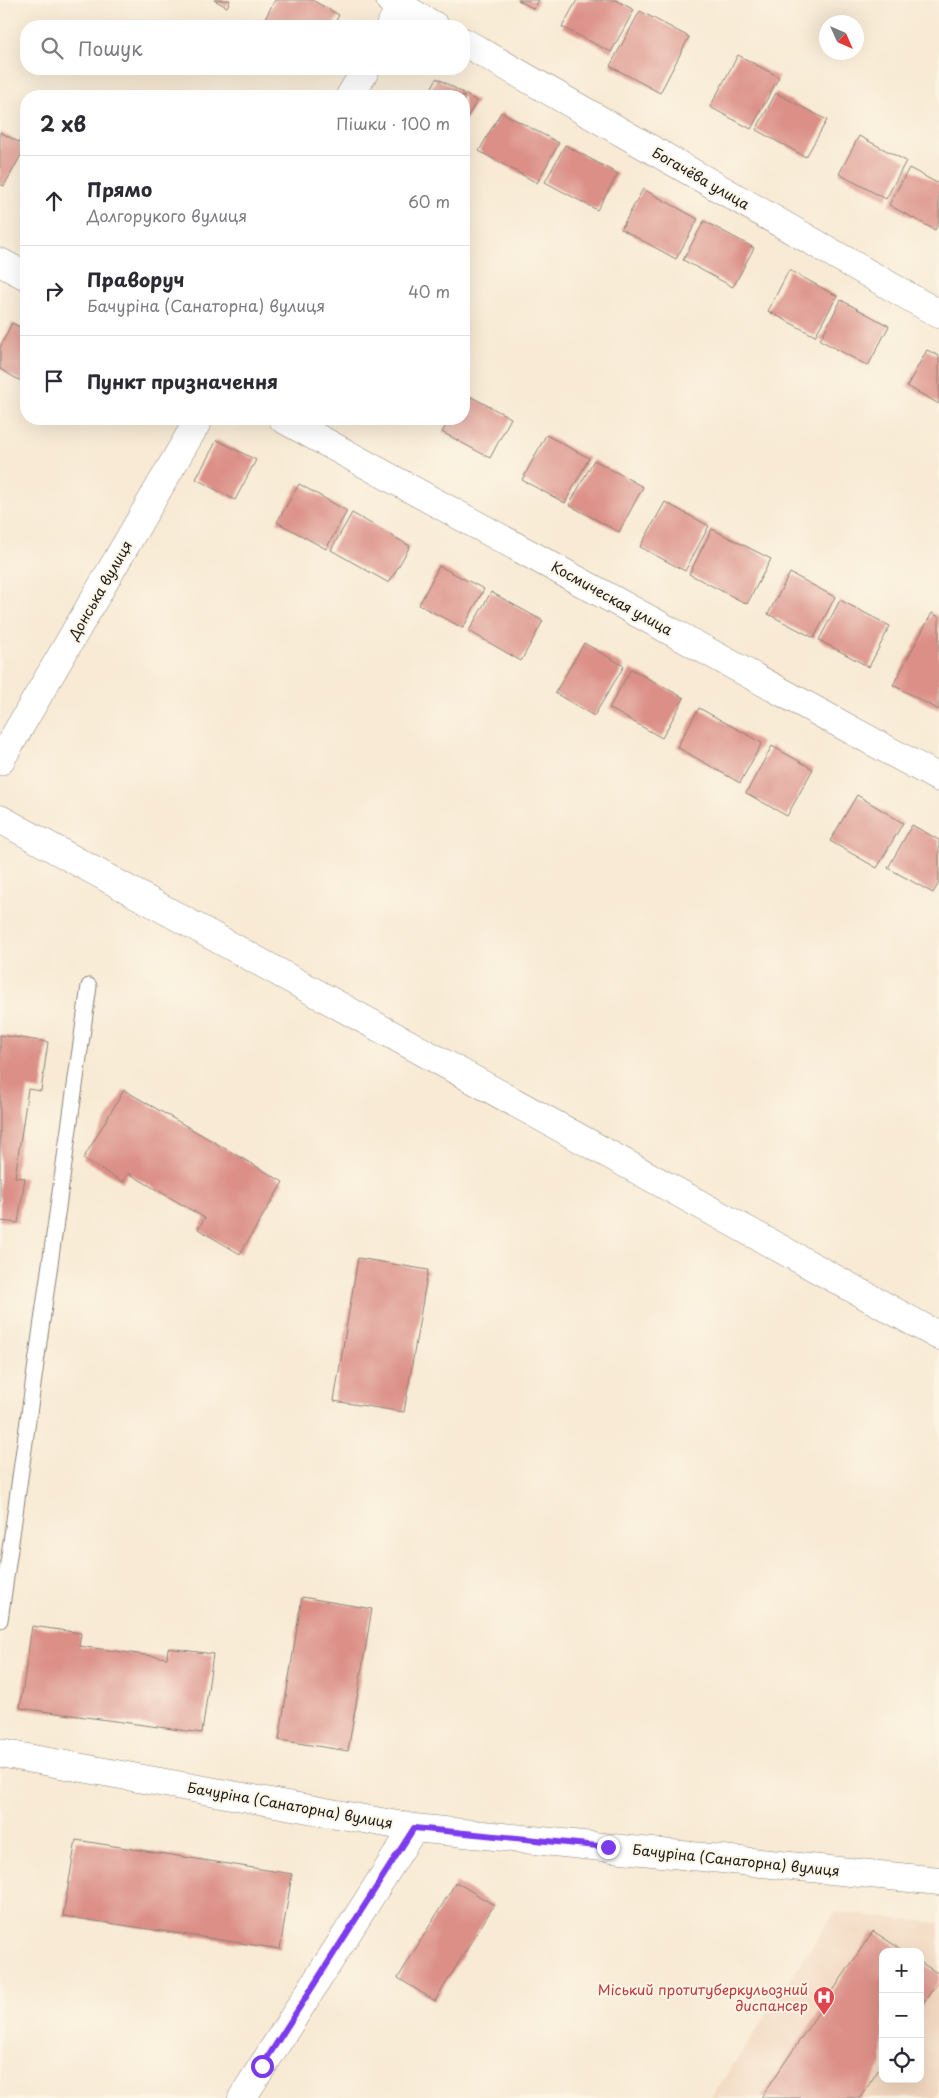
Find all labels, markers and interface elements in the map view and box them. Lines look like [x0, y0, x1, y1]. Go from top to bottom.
north arrow [819, 15, 864, 60]
search box [20, 20, 470, 75]
icon: search [38, 34, 66, 62]
text: Пошук [78, 34, 143, 62]
text: 2 хв [40, 107, 86, 139]
text: Пішки · 100 m [336, 111, 450, 135]
street label: Богачёва улица [648, 142, 754, 215]
text: Прямо [87, 175, 152, 203]
icon: ahead [40, 187, 68, 215]
text: 60 m [408, 189, 450, 213]
text: Долгорукого вулиця [87, 203, 247, 227]
text: Праворуч [87, 265, 184, 293]
icon: right [40, 277, 68, 305]
text: 40 m [408, 279, 450, 303]
text: Бачуріна (Санаторна) вулиця [87, 293, 325, 317]
icon: arrive [40, 367, 68, 395]
text: Пункт призначення [87, 367, 278, 395]
street label: Донська вулиця [63, 537, 137, 644]
street label: Космическая улица [547, 556, 677, 640]
street label: Бачуріна (Санаторна) вулиця [186, 1777, 394, 1833]
route end [597, 1836, 620, 1859]
street label: Бачуріна (Санаторна) вулиця [631, 1839, 841, 1881]
map controls [879, 1948, 924, 2083]
button: + [879, 1948, 924, 1993]
place label: Міський протитуберкульозний диспансер [598, 1979, 808, 2016]
hospital icon: Міський протитуберкульозний диспансер [812, 1985, 836, 2016]
button: − [879, 1993, 924, 2038]
button: locate [879, 2038, 924, 2083]
route start [251, 2055, 274, 2078]

